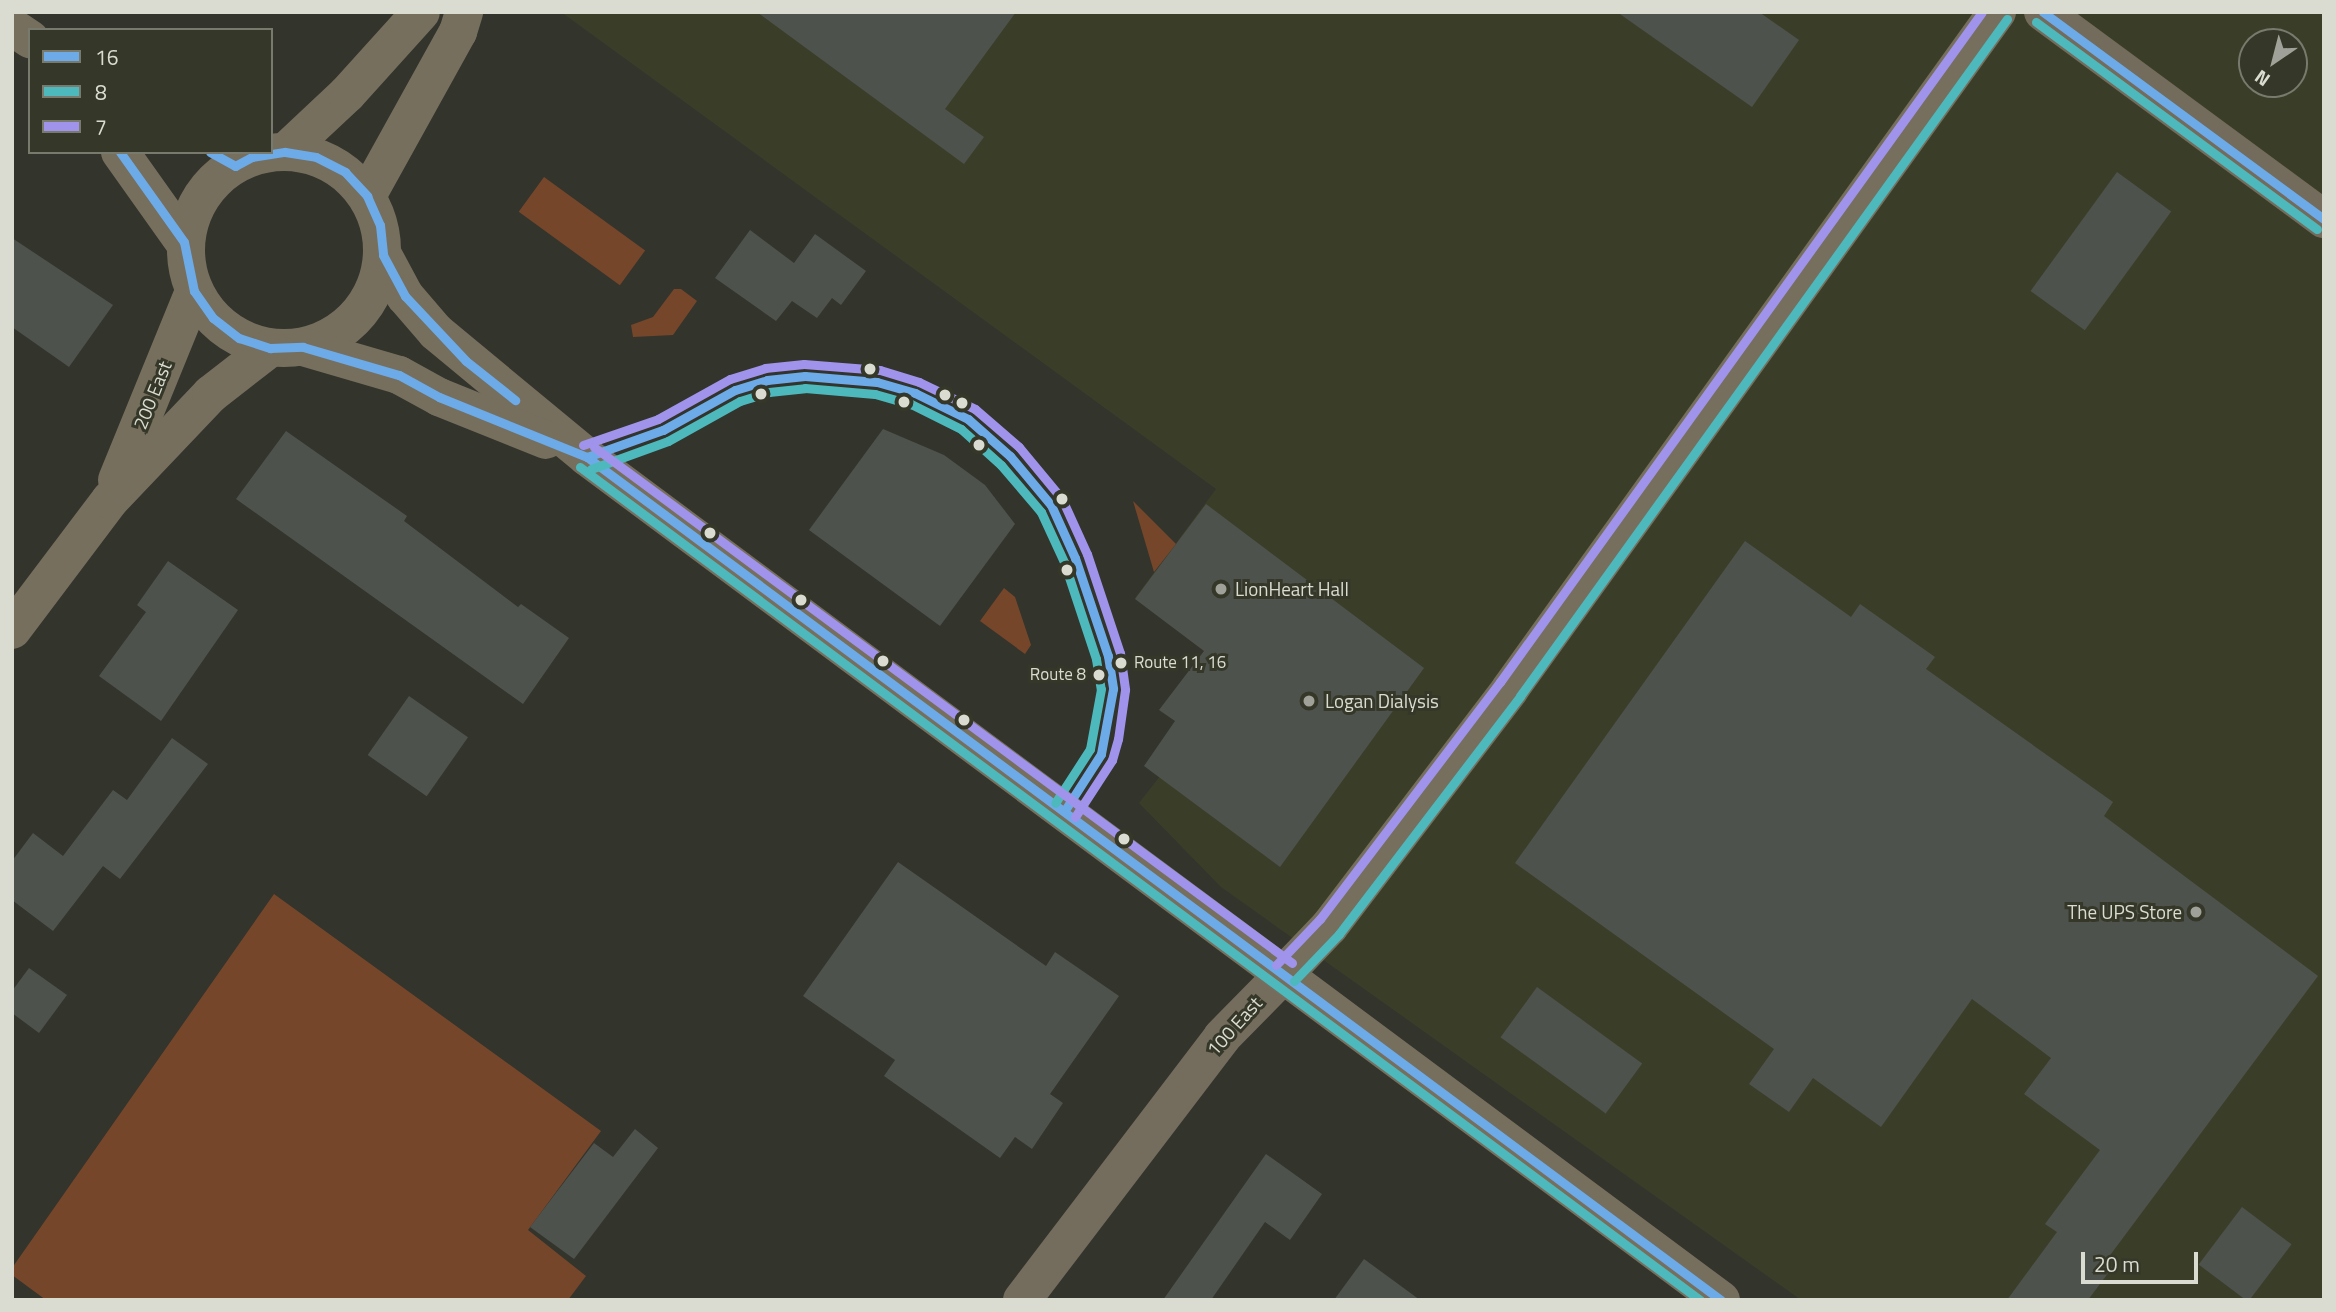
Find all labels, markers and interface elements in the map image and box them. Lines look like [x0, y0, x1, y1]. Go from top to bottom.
legend [28, 28, 273, 154]
north arrow [2238, 28, 2308, 98]
text: 16 [95, 41, 119, 73]
text: N [2248, 63, 2276, 95]
text: 8 [95, 76, 107, 108]
text: 7 [95, 111, 107, 143]
street label: 200 East [128, 358, 176, 432]
unlabelled marker [863, 362, 877, 376]
unlabelled marker [754, 387, 768, 401]
unlabelled marker [938, 388, 952, 402]
unlabelled marker [897, 395, 911, 409]
unlabelled marker [955, 396, 969, 410]
unlabelled marker [972, 438, 986, 452]
unlabelled marker [1055, 492, 1069, 506]
unlabelled marker [703, 526, 717, 540]
unlabelled marker [1060, 563, 1074, 577]
place label: LionHeart Hall [1235, 578, 1349, 600]
marker: LionHeart Hall [1213, 581, 1229, 597]
unlabelled marker [794, 593, 808, 607]
place label: Route 11, 16 [1134, 653, 1226, 673]
unlabelled marker [876, 654, 890, 668]
marker: Route 11, 16 [1114, 656, 1128, 670]
place label: Route 8 [1030, 665, 1086, 685]
marker: Route 8 [1092, 668, 1106, 682]
place label: Logan Dialysis [1325, 690, 1439, 712]
marker: Logan Dialysis [1299, 691, 1319, 711]
unlabelled marker [957, 713, 971, 727]
unlabelled marker [1117, 832, 1131, 846]
place label: The UPS Store [2067, 901, 2182, 923]
marker: The UPS Store [2188, 904, 2204, 920]
street label: 100 East [1202, 992, 1266, 1060]
scale bar [2084, 1238, 2201, 1282]
text: 20 m [2094, 1248, 2140, 1280]

